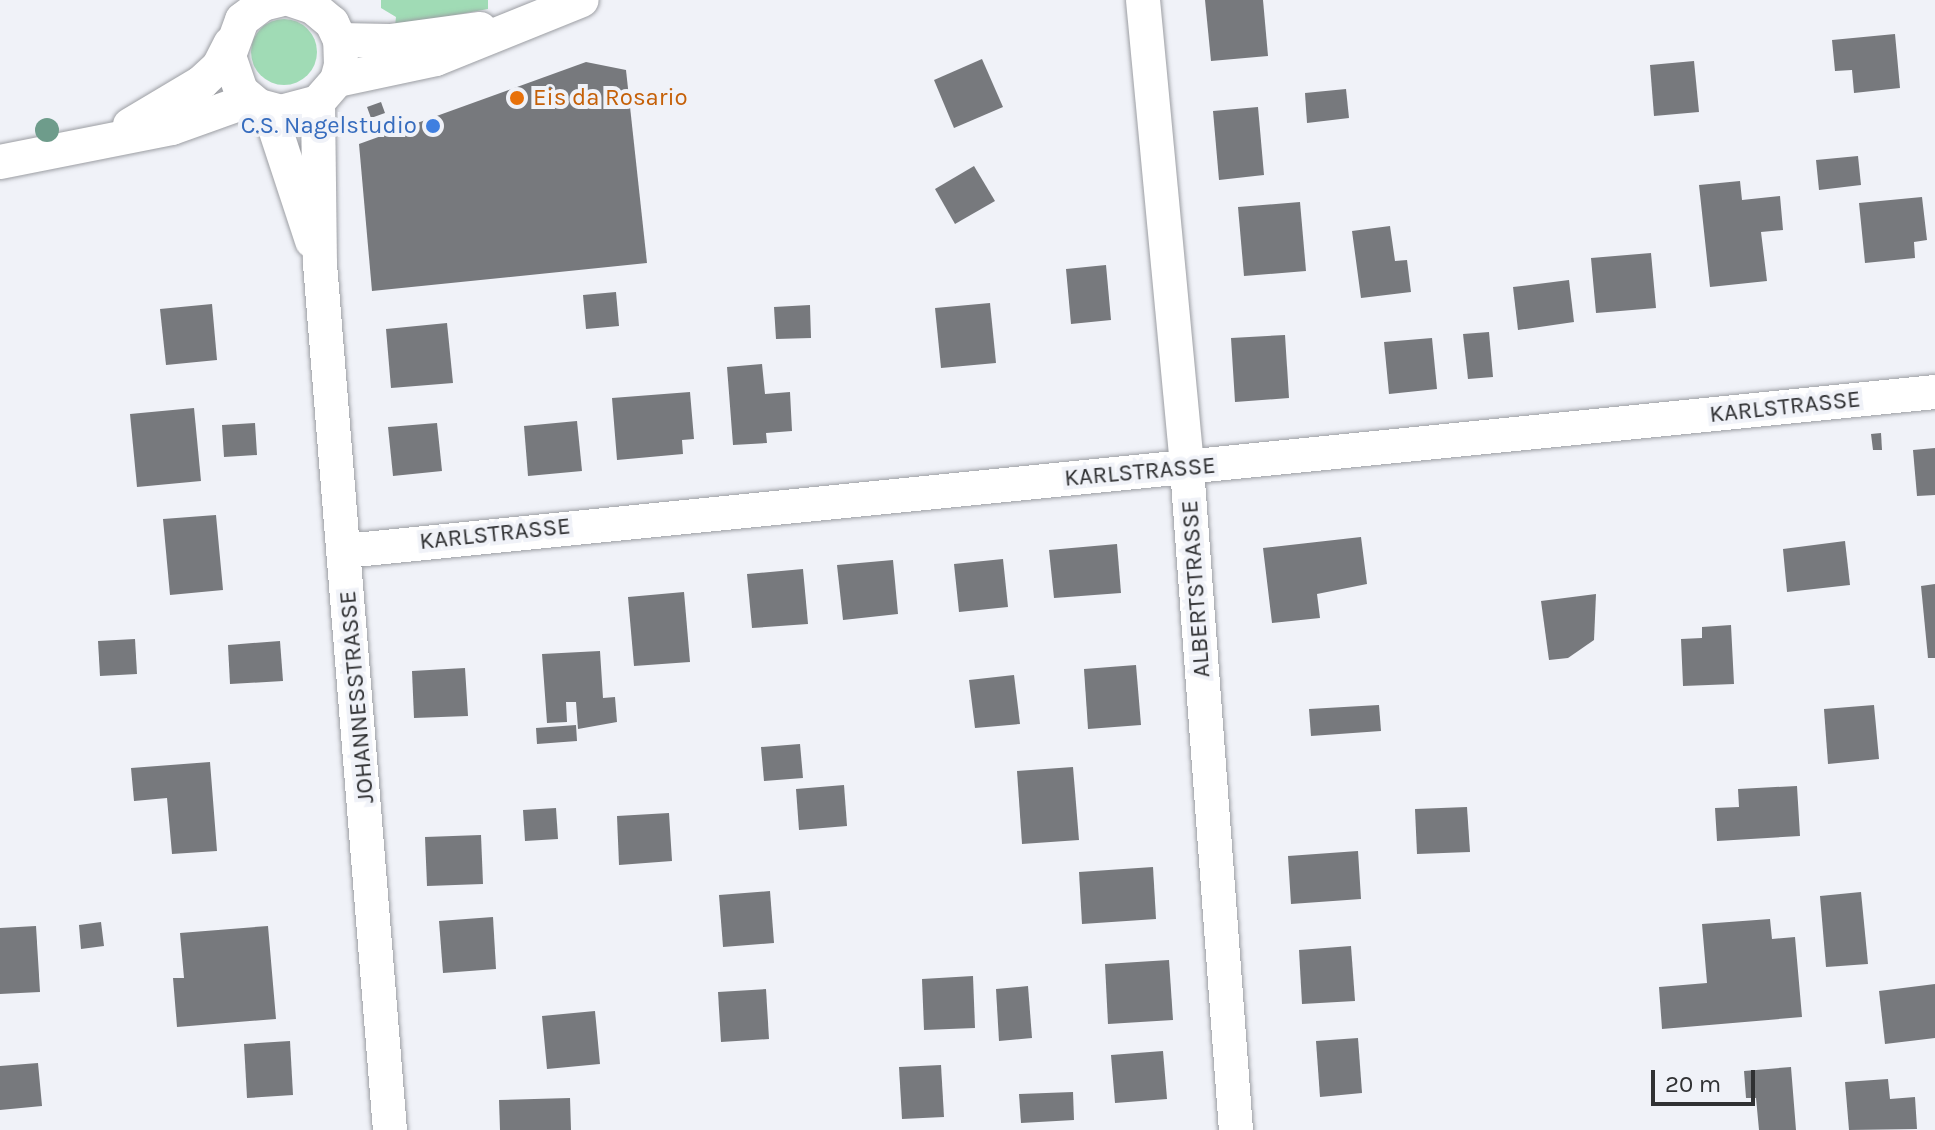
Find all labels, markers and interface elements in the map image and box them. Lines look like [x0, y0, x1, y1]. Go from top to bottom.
place label: Eis da Rosario [533, 84, 688, 112]
marker: Eis da Rosario [508, 89, 526, 107]
place label: C.S. Nagelstudio [241, 112, 417, 140]
marker: C.S. Nagelstudio [424, 117, 442, 135]
street label: KARLSTRASSE [1708, 385, 1862, 429]
street label: KARLSTRASSE [1063, 451, 1217, 493]
street label: ALBERTSTRASSE [1175, 499, 1217, 679]
street label: KARLSTRASSE [418, 512, 572, 556]
street label: JOHANNESSTRASSE [333, 589, 381, 805]
scale bar [1655, 1054, 1759, 1104]
text: 20 m [1665, 1070, 1721, 1098]

